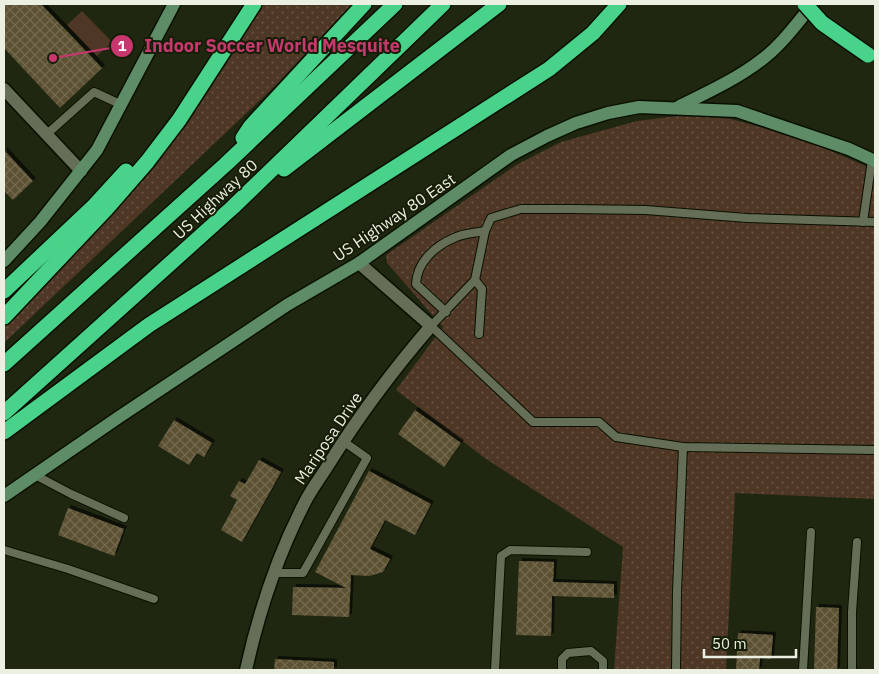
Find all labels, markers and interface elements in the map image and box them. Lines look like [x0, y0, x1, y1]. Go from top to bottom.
callout: Indoor Soccer World Mesquite [109, 29, 410, 62]
text: Indoor Soccer World Mesquite [144, 34, 400, 57]
text: 1 [117, 36, 127, 55]
street label: US Highway 80 [169, 155, 261, 243]
street label: US Highway 80 East [329, 169, 459, 265]
street label: Mariposa Drive [290, 388, 366, 488]
scale bar [704, 626, 796, 658]
text: 50 m [712, 634, 747, 653]

